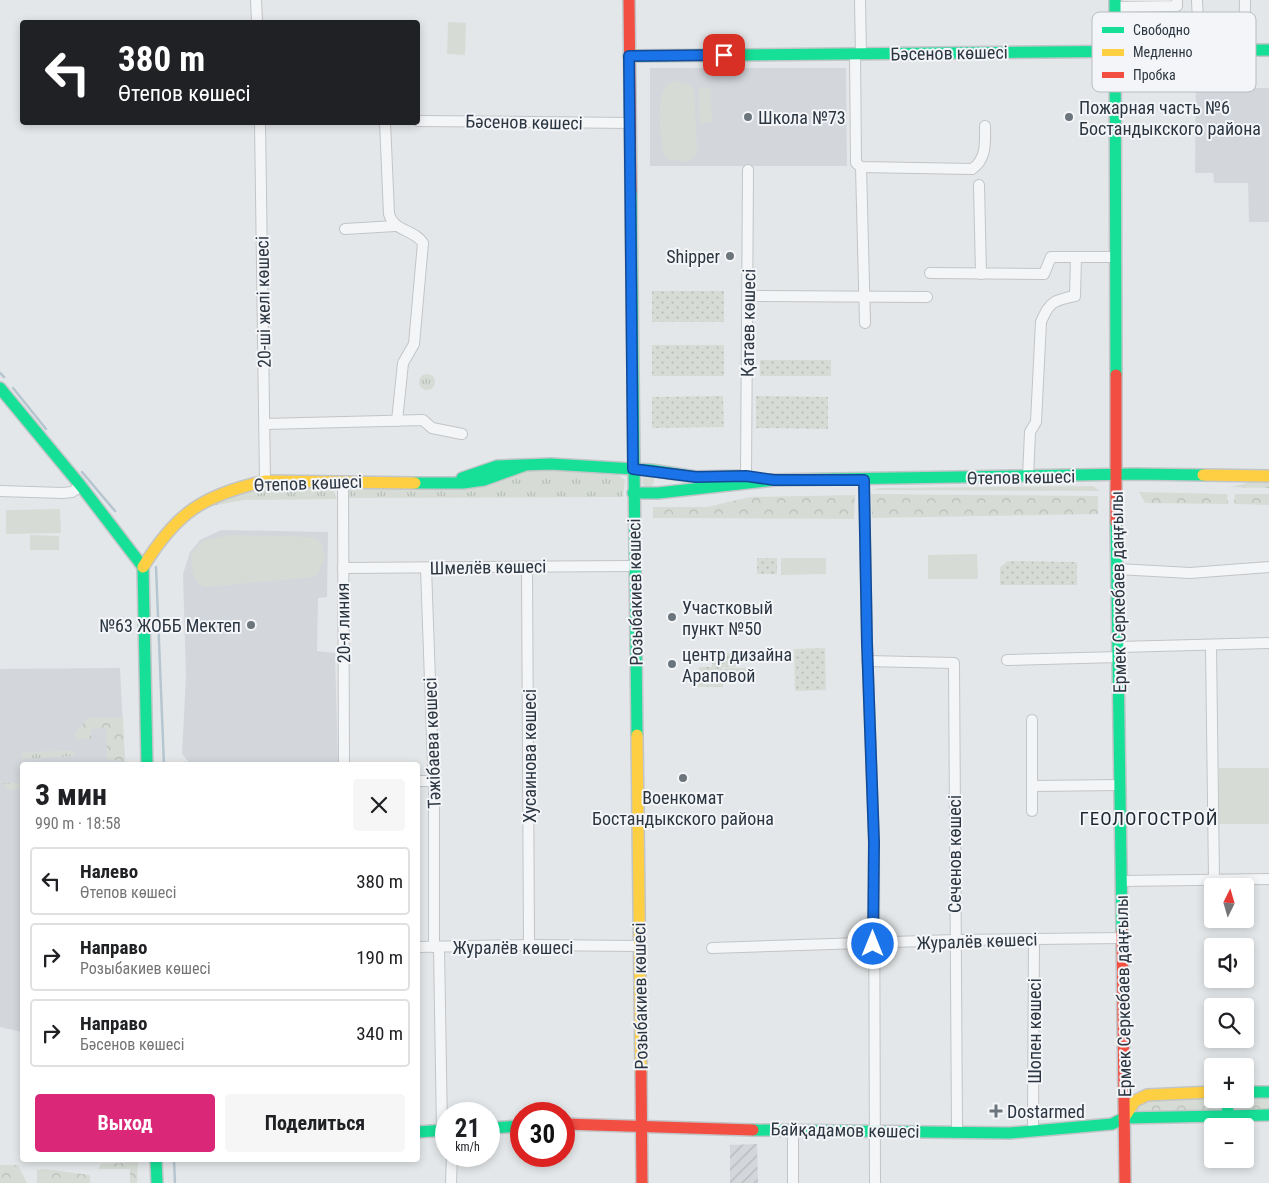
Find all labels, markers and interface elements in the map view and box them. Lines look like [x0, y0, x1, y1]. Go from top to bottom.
legend [1092, 12, 1256, 92]
text: Свободно [1133, 22, 1190, 38]
pin [703, 34, 745, 76]
text: 380 m [118, 39, 205, 80]
icon: left [35, 40, 100, 105]
icon: arrive [710, 41, 738, 69]
street label: Бәсенов көшесі [890, 41, 1008, 65]
text: Медленно [1133, 44, 1193, 60]
text: Пробка [1133, 67, 1176, 83]
text: Өтепов көшесі [118, 81, 251, 106]
place label: Пожарная часть №6 Бостандыкского района [1079, 97, 1261, 139]
place label: Школа №73 [758, 107, 846, 128]
street label: Бәсенов көшесі [465, 110, 583, 134]
marker: Школа №73 [742, 111, 754, 123]
marker: Пожарная часть №6 Бостандыкского района [1063, 111, 1075, 123]
street label: 20-ші желі көшесі [251, 236, 275, 368]
place label: Shipper [666, 246, 721, 267]
marker: Shipper [724, 250, 736, 262]
street label: Қатаев көшесі [737, 269, 759, 377]
street label: Өтепов көшесі [967, 466, 1075, 488]
street label: Өтепов көшесі [253, 471, 363, 495]
street label: Ермек Серкебаев даңғылы [1106, 491, 1130, 693]
street label: Розыбакиев көшесі [623, 518, 647, 666]
street label: Шмелёв көшесі [430, 555, 546, 579]
street label: 20-я линия [332, 583, 354, 663]
place label: Участковый пункт №50 [682, 597, 773, 639]
marker: Участковый пункт №50 [666, 611, 678, 623]
place label: №63 ЖОББ Мектеп [99, 615, 241, 636]
marker: №63 ЖОББ Мектеп [245, 619, 257, 631]
place label: центр дизайна Араповой [682, 644, 792, 686]
marker: центр дизайна Араповой [666, 658, 678, 670]
street label: Тәжібаева көшесі [419, 677, 445, 809]
street label: Хусаинова көшесі [519, 689, 540, 823]
marker: Военкомат Бостандыкского района [677, 772, 689, 784]
text: 3 мин [35, 777, 107, 812]
button: close [353, 779, 405, 831]
place label: Военкомат Бостандыкского района [592, 787, 774, 829]
street label: Сеченов көшесі [944, 795, 965, 913]
district label: ГЕОЛОГОСТРОЙ [1079, 807, 1219, 830]
text: 990 m · 18:58 [35, 814, 121, 833]
text: Налево [80, 860, 138, 883]
icon: left [37, 867, 65, 895]
text: 380 m [356, 870, 403, 893]
north arrow [1204, 878, 1254, 928]
map controls [1204, 878, 1254, 1168]
text: Өтепов көшесі [80, 883, 176, 902]
street label: Ермек Серкебаев даңғылы [1111, 895, 1135, 1097]
position arrow [846, 917, 898, 969]
street label: Розыбакиев көшесі [628, 922, 652, 1070]
street label: Журалёв көшесі [916, 928, 1038, 954]
text: Направо [80, 936, 147, 959]
street label: Журалёв көшесі [453, 937, 573, 958]
button: sound [1204, 938, 1254, 988]
icon: right [37, 943, 65, 971]
text: 190 m [356, 946, 403, 969]
text: Розыбакиев көшесі [80, 959, 211, 978]
street label: Шопен көшесі [1024, 978, 1045, 1084]
button: search [1204, 998, 1254, 1048]
text: Направо [80, 1012, 147, 1035]
icon: right [37, 1019, 65, 1047]
text: 340 m [356, 1022, 403, 1045]
text: Бәсенов көшесі [80, 1035, 184, 1054]
button: + [1204, 1058, 1254, 1108]
button: Выход [35, 1094, 215, 1152]
button: Поделиться [225, 1094, 405, 1152]
place label: Dostarmed [1007, 1101, 1085, 1122]
speed limit sign: 30 [510, 1102, 575, 1167]
marker: Dostarmed [989, 1104, 1003, 1118]
text: 21 [455, 1114, 480, 1143]
street label: Байқадамов көшесі [770, 1118, 920, 1142]
button: − [1204, 1118, 1254, 1168]
text: km/h [455, 1140, 480, 1154]

